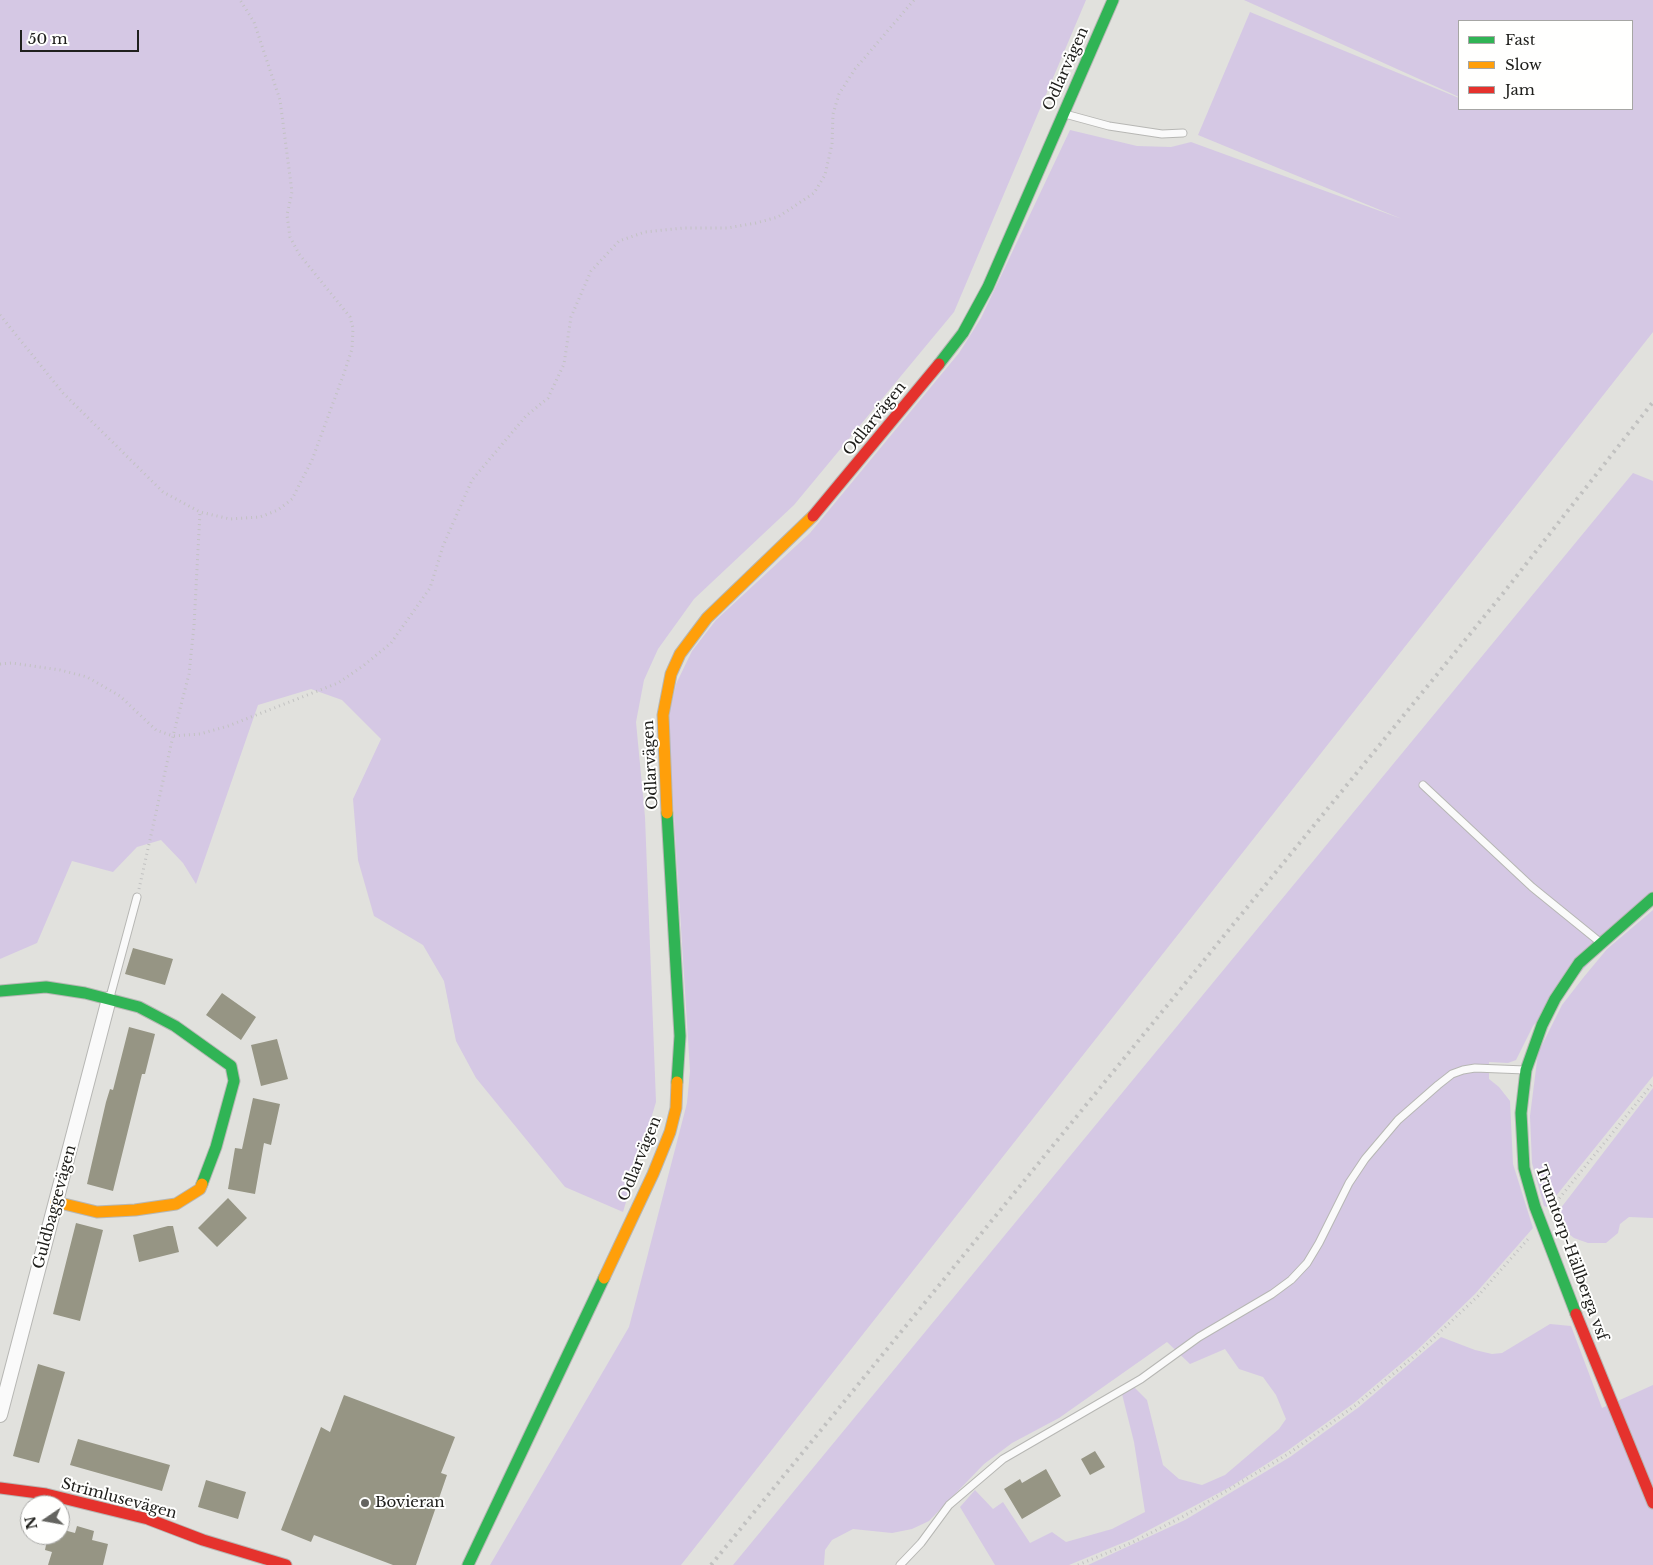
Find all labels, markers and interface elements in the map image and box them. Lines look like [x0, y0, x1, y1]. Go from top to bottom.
scale bar [22, 20, 141, 52]
legend [1458, 20, 1633, 110]
street label: Odlarvägen [1040, 24, 1092, 114]
text: 50 m [28, 29, 68, 48]
text: Fast [1505, 30, 1535, 49]
text: Slow [1505, 55, 1542, 74]
text: Jam [1505, 80, 1535, 99]
street label: Odlarvägen [840, 378, 910, 460]
street label: Odlarvägen [640, 720, 662, 810]
street label: Odlarvägen [615, 1114, 665, 1204]
street label: Guldbaggevägen [30, 1143, 80, 1271]
street label: Trumtorp-Hällberga vsf [1531, 1163, 1611, 1343]
street label: Strimlusevägen [59, 1475, 179, 1523]
place label: Bovieran [375, 1494, 445, 1512]
north arrow [20, 1495, 70, 1545]
marker: Bovieran [359, 1497, 371, 1509]
text: N [21, 1515, 41, 1531]

